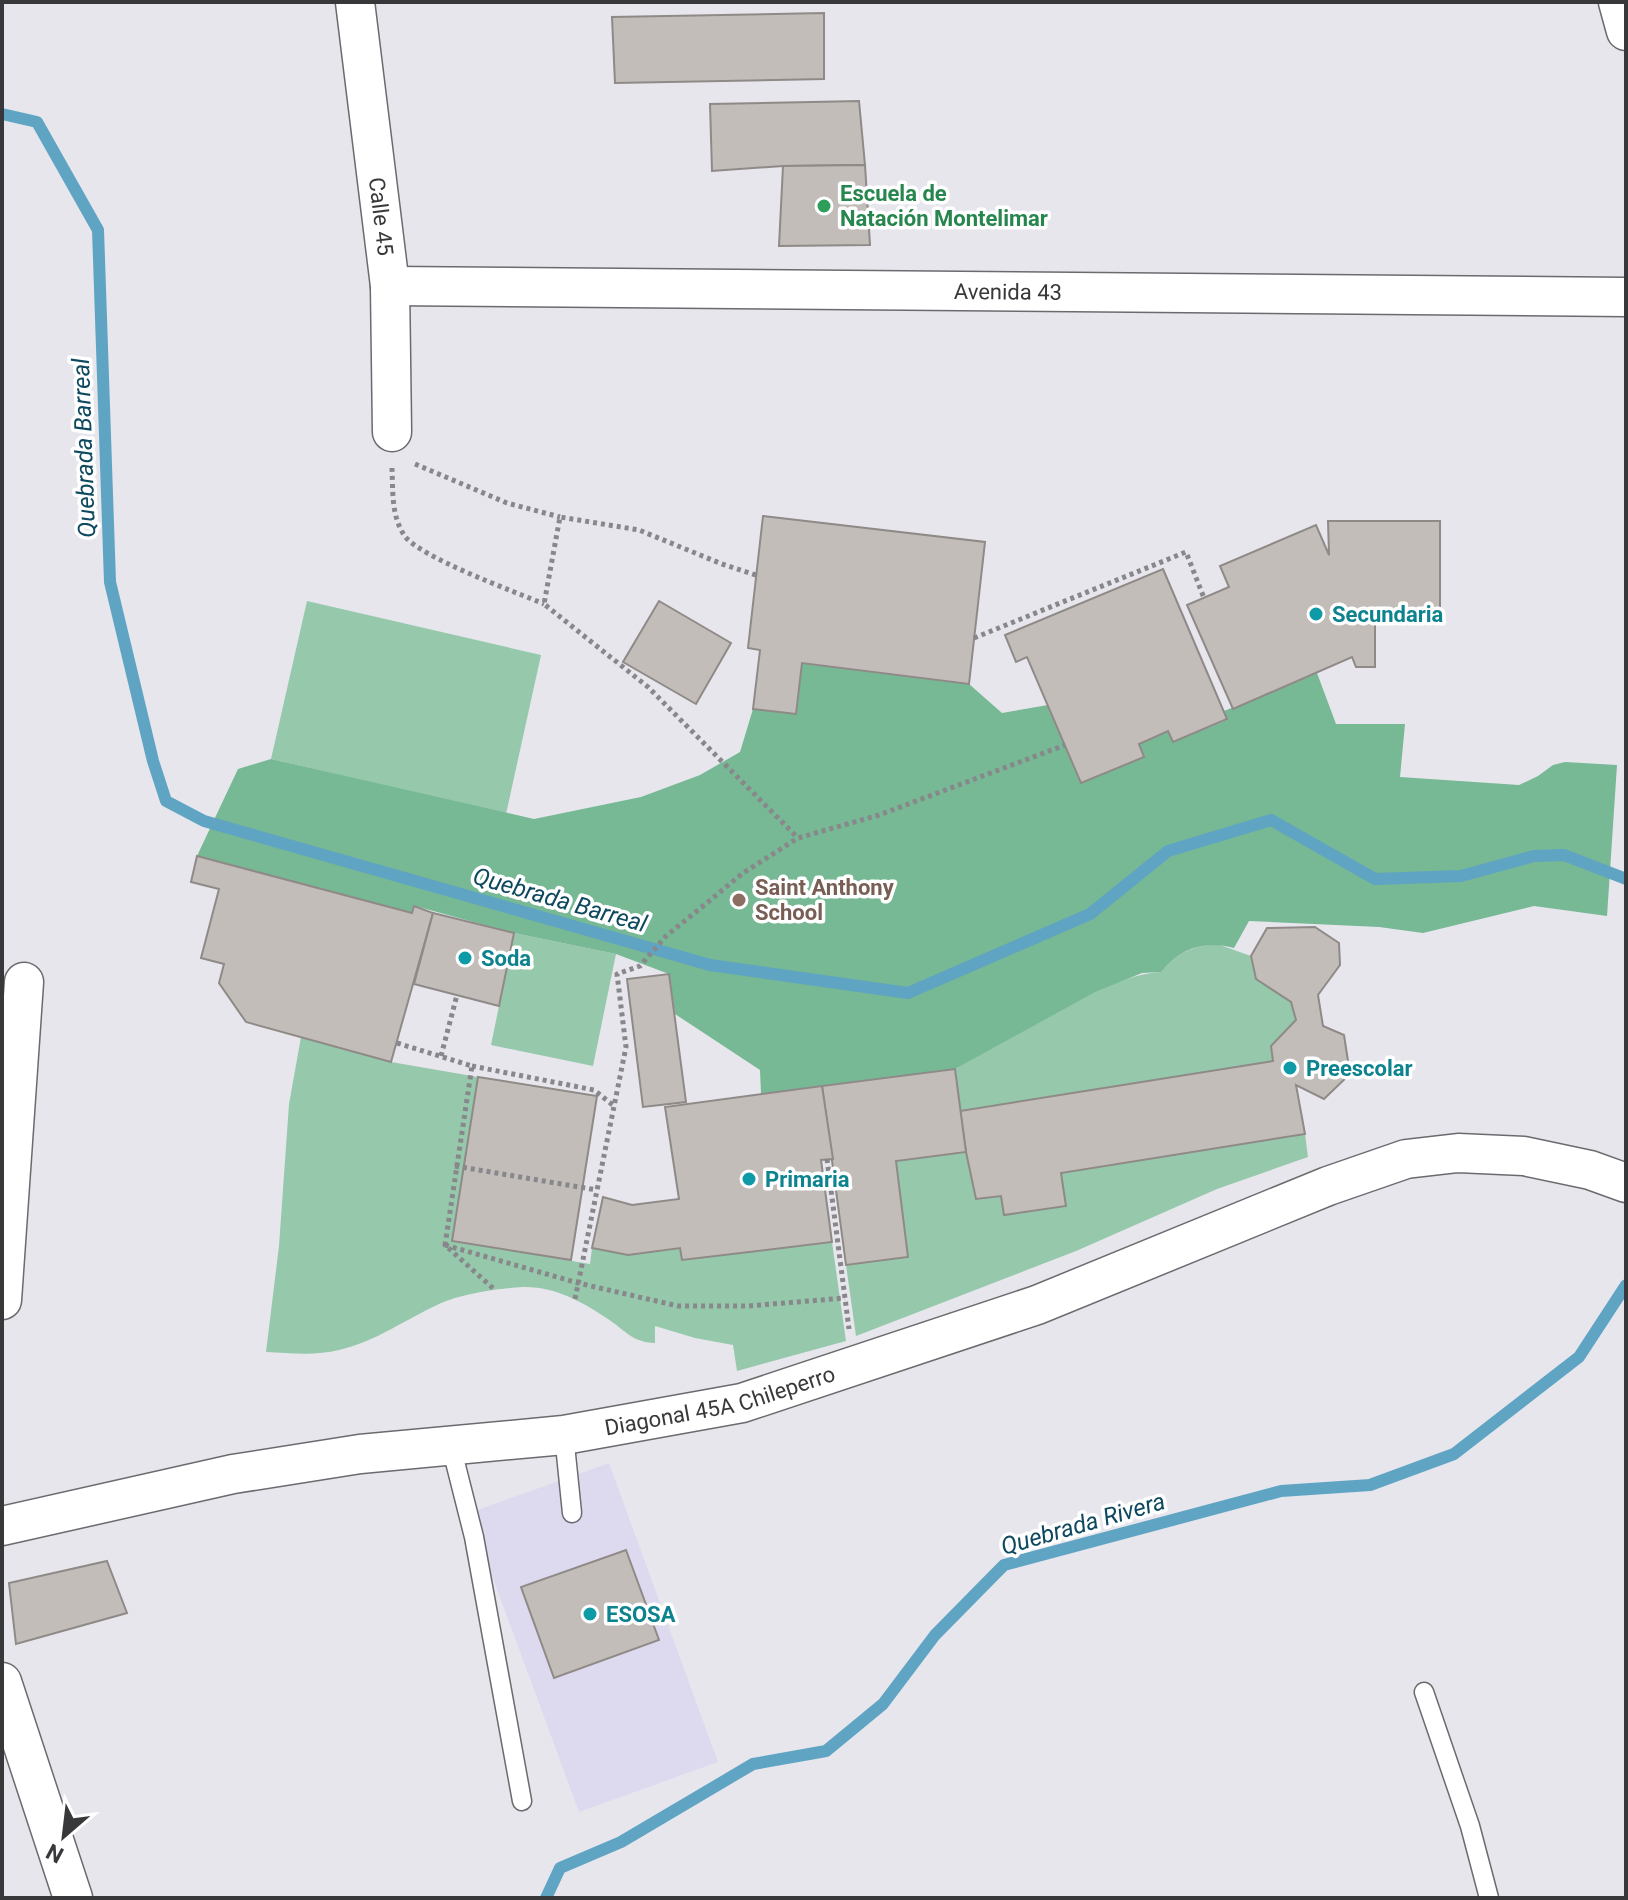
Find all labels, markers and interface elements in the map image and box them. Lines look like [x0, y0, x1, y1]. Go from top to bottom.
street label: Calle 45 [364, 176, 399, 257]
place label: Escuela de Natación Montelimar [840, 181, 1048, 231]
marker: Escuela de Natación Montelimar [815, 197, 833, 215]
street label: Avenida 43 [954, 279, 1062, 304]
water label: Quebrada Barreal [67, 358, 101, 538]
place label: Secundaria [1332, 602, 1444, 627]
marker: Secundaria [1307, 605, 1325, 623]
water label: Quebrada Barreal [470, 862, 650, 938]
place label: Saint Anthony School [755, 875, 895, 925]
marker: Saint Anthony School [730, 891, 748, 909]
place label: Soda [481, 946, 531, 971]
marker: Soda [456, 949, 474, 967]
place label: Preescolar [1306, 1056, 1413, 1081]
marker: Preescolar [1281, 1059, 1299, 1077]
place label: Primaria [765, 1167, 850, 1192]
marker: Primaria [740, 1170, 758, 1188]
street label: Diagonal 45A Chileperro [603, 1361, 838, 1440]
water label: Quebrada Rivera [998, 1487, 1168, 1561]
place label: ESOSA [606, 1602, 676, 1627]
marker: ESOSA [581, 1605, 599, 1623]
north arrow [24, 1796, 104, 1876]
text: N [42, 1839, 68, 1868]

